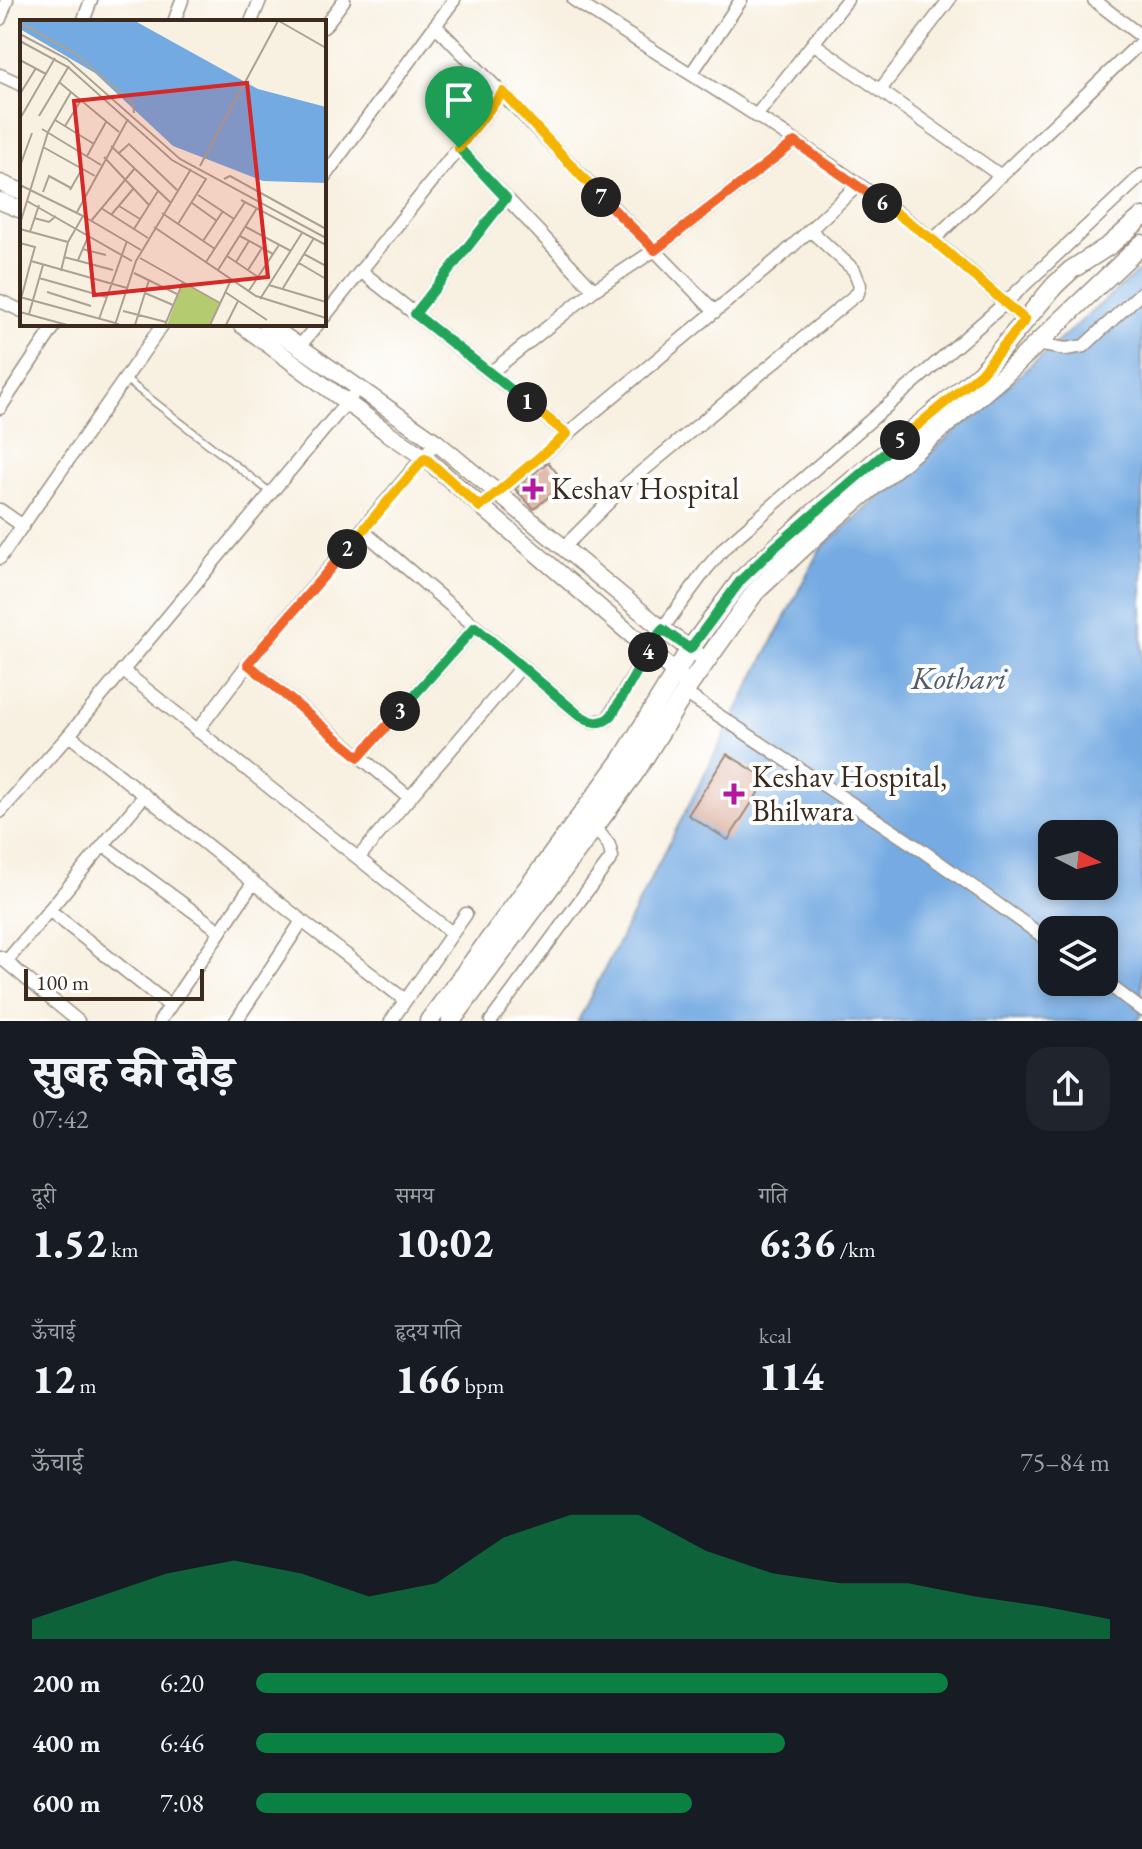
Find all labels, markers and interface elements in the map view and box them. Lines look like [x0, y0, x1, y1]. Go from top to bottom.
inset map [20, 20, 326, 326]
pin [425, 66, 493, 148]
icon: arrive [437, 78, 481, 122]
pin: 7 [581, 177, 621, 217]
text: 7 [595, 182, 607, 211]
pin: 6 [862, 183, 902, 223]
text: 6 [876, 188, 888, 217]
pin: 1 [507, 382, 547, 422]
text: 1 [521, 387, 533, 416]
pin: 5 [880, 420, 920, 460]
text: 5 [894, 425, 906, 454]
place label: Keshav Hospital [551, 469, 739, 508]
marker: Keshav Hospital [522, 478, 544, 500]
pin: 2 [327, 529, 367, 569]
text: 2 [341, 534, 353, 563]
pin: 4 [628, 632, 668, 672]
text: 4 [642, 637, 654, 666]
water label: Kothari [910, 657, 1008, 699]
pin: 3 [380, 691, 420, 731]
text: 3 [394, 696, 406, 725]
place label: Keshav Hospital, Bhilwara [752, 757, 947, 830]
marker: Keshav Hospital, Bhilwara [723, 783, 745, 805]
north arrow [1038, 820, 1118, 900]
map controls [1038, 820, 1118, 996]
button: layers [1038, 916, 1118, 996]
scale bar [24, 965, 204, 1001]
text: 100 m [36, 968, 89, 997]
text: सुबह की दौड़ [32, 1043, 234, 1100]
button: share [1026, 1047, 1110, 1131]
text: 07:42 [32, 1102, 88, 1136]
text: दूरी [32, 1181, 56, 1210]
text: समय [395, 1181, 434, 1210]
text: गति [759, 1181, 787, 1210]
text: 1.52 [32, 1217, 107, 1269]
text: 10:02 [395, 1217, 493, 1269]
text: 6:36 [759, 1217, 835, 1269]
text: km [107, 1235, 139, 1264]
text: /km [835, 1235, 876, 1264]
text: ऊँचाई [32, 1317, 75, 1346]
text: हृदय गति [395, 1317, 461, 1346]
text: kcal [759, 1321, 792, 1350]
text: 114 [759, 1350, 823, 1402]
text: 12 [32, 1353, 75, 1405]
text: 166 [395, 1353, 460, 1405]
text: m [75, 1371, 97, 1400]
text: bpm [460, 1371, 504, 1400]
text: ऊँचाई [32, 1445, 83, 1479]
text: 75–84 m [1020, 1445, 1110, 1479]
text: 200 m [32, 1666, 100, 1700]
text: 6:20 [160, 1666, 204, 1700]
text: 400 m [32, 1726, 100, 1760]
text: 6:46 [160, 1726, 204, 1760]
text: 600 m [32, 1786, 100, 1820]
text: 7:08 [160, 1786, 204, 1820]

